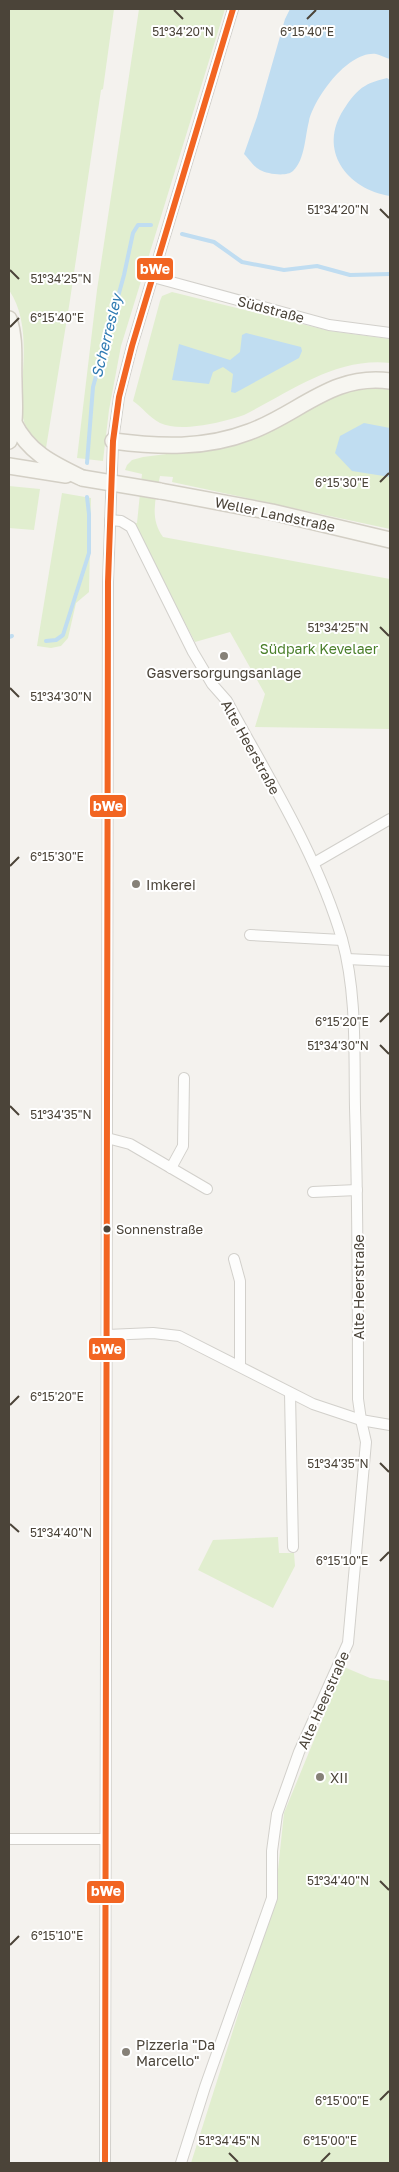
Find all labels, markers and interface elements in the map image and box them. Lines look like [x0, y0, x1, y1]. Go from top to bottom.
text: 51°34'20"N [152, 24, 214, 39]
text: 6°15'40"E [280, 24, 334, 39]
text: 51°34'20"N [307, 202, 369, 217]
line badge: bWe [136, 257, 174, 281]
text: bWe [140, 260, 170, 277]
text: 51°34'25"N [30, 271, 92, 286]
water label: Scherresley [87, 290, 127, 380]
street label: Südstraße [236, 292, 306, 326]
text: 6°15'40"E [30, 310, 84, 325]
text: 6°15'30"E [315, 475, 369, 490]
street label: Weller Landstraße [213, 493, 337, 535]
text: 51°34'25"N [307, 620, 369, 635]
park label: Südpark Kevelaer [260, 640, 379, 657]
marker: Gasversorgungsanlage [218, 650, 230, 662]
place label: Gasversorgungsanlage [147, 664, 301, 681]
text: 51°34'30"N [30, 689, 92, 704]
street label: Alte Heerstraße [218, 697, 284, 797]
line badge: bWe [89, 794, 127, 818]
text: bWe [93, 797, 123, 814]
text: 6°15'30"E [30, 849, 84, 864]
place label: Imkerei [146, 876, 196, 893]
marker: Imkerei [130, 878, 142, 890]
text: 6°15'20"E [315, 1014, 369, 1029]
text: 51°34'30"N [307, 1038, 369, 1053]
text: 51°34'35"N [30, 1107, 92, 1122]
place label: Sonnenstraße [116, 1221, 203, 1237]
marker: Sonnenstraße [102, 1224, 112, 1234]
street label: Alte Heerstraße [350, 1234, 367, 1340]
line badge: bWe [88, 1337, 126, 1361]
text: bWe [92, 1340, 122, 1357]
text: 6°15'20"E [30, 1389, 84, 1404]
text: 51°34'35"N [307, 1456, 369, 1471]
text: 51°34'40"N [30, 1525, 92, 1540]
text: 6°15'10"E [316, 1553, 368, 1568]
street label: Alte Heerstraße [294, 1648, 352, 1752]
place label: XII [330, 1769, 348, 1786]
marker: XII [314, 1771, 326, 1783]
text: 51°34'40"N [307, 1873, 369, 1888]
line badge: bWe [86, 1880, 125, 1904]
text: bWe [91, 1882, 121, 1899]
text: 6°15'10"E [31, 1928, 83, 1943]
place label: Pizzeria "Da Marcello" [136, 2036, 215, 2069]
marker: Pizzeria "Da Marcello" [120, 2046, 132, 2058]
text: 6°15'00"E [315, 2093, 369, 2108]
text: 51°34'45"N [198, 2133, 260, 2148]
text: 6°15'00"E [303, 2133, 357, 2148]

